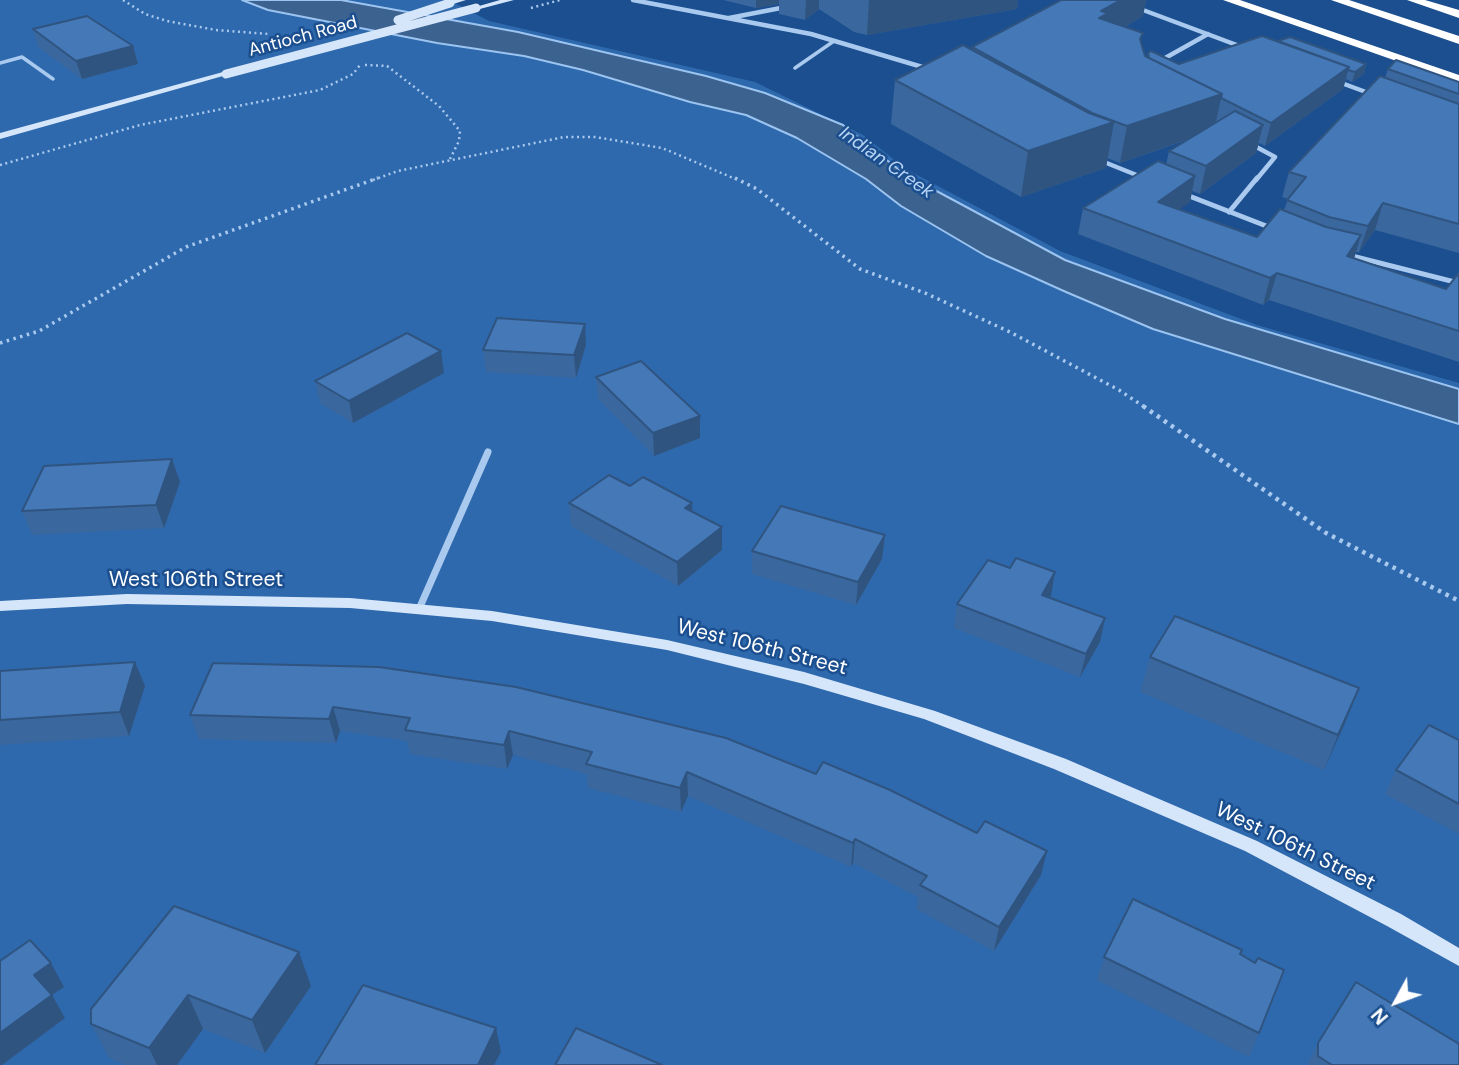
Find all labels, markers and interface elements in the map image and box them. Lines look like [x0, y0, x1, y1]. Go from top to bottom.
street label: Antioch Road [246, 12, 360, 62]
water label: Indian Creek [834, 122, 938, 204]
street label: West 106th Street [109, 567, 283, 593]
street label: West 106th Street [674, 615, 850, 681]
street label: West 106th Street [1211, 797, 1379, 897]
north arrow [1361, 967, 1431, 1037]
text: N [1366, 1003, 1394, 1030]

